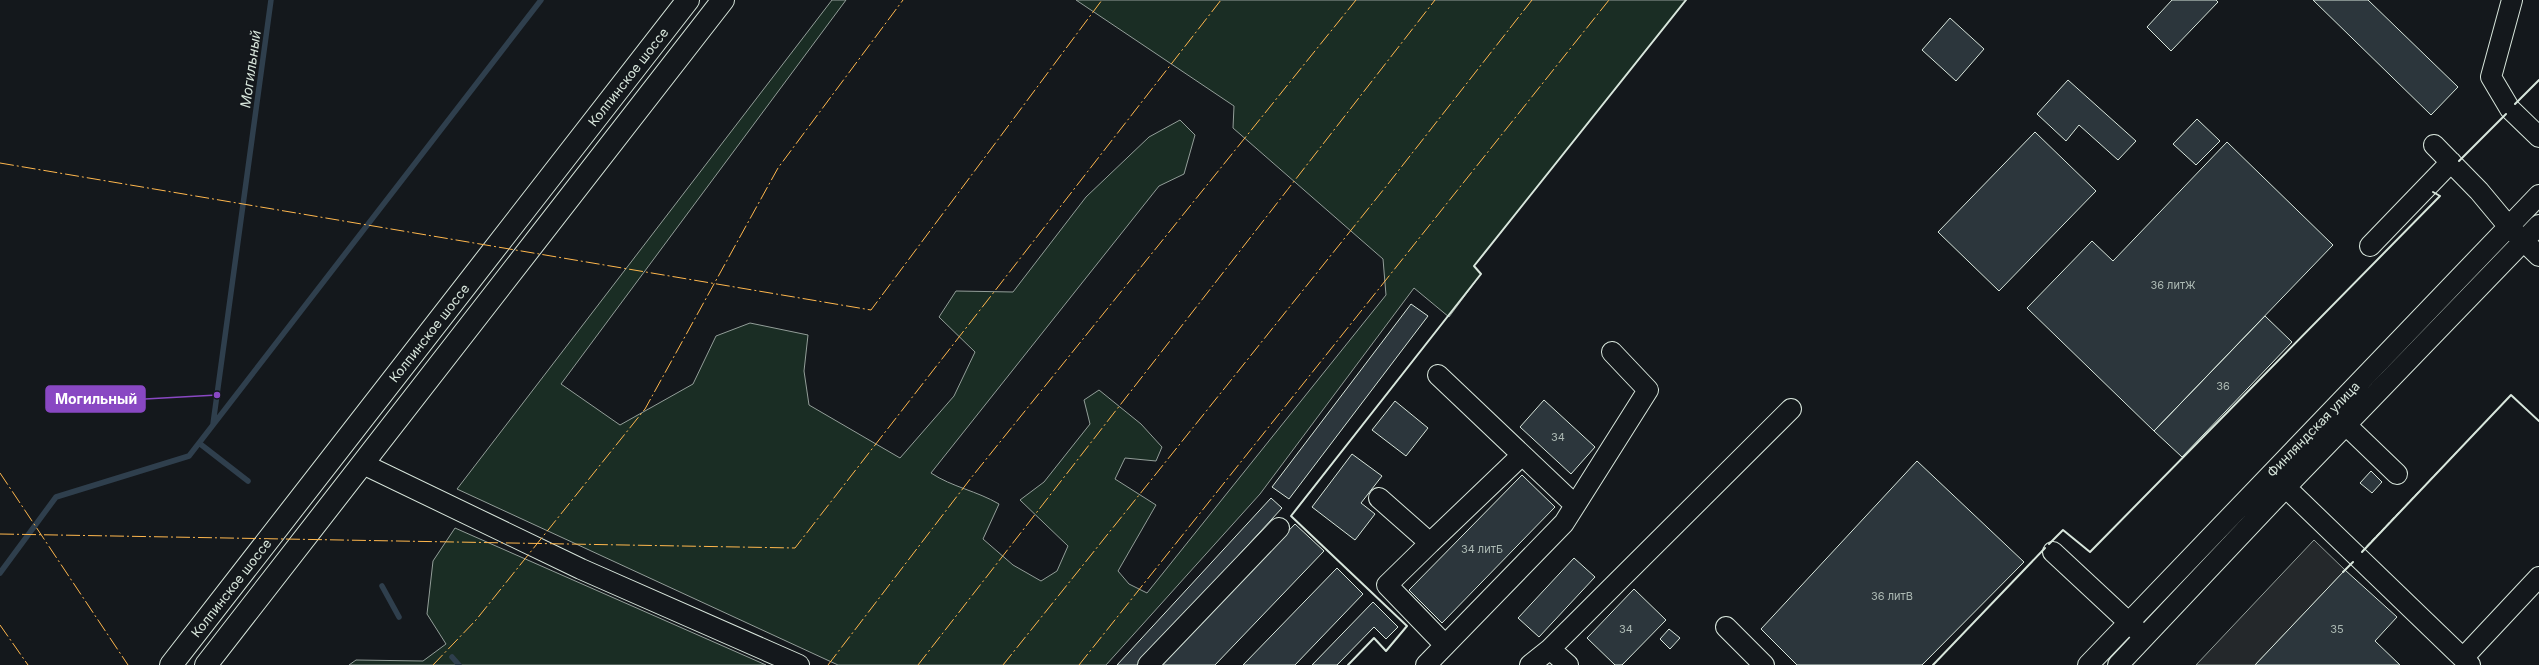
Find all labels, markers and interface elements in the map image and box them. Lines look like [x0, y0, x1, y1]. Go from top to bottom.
street label: Колпинское шоссе [585, 25, 671, 129]
water label: Могильный [236, 29, 264, 109]
house number: 36 литЖ [2150, 278, 2196, 292]
street label: Колпинское шоссе [386, 281, 472, 385]
street label: Финляндская улица [2263, 378, 2363, 480]
house number: 36 [2216, 379, 2230, 393]
callout: Могильный [46, 386, 145, 412]
text: Могильный [55, 390, 137, 407]
house number: 34 [1551, 430, 1565, 444]
street label: Колпинское шоссе [188, 536, 274, 640]
house number: 34 литБ [1461, 542, 1503, 556]
house number: 36 литВ [1871, 589, 1913, 603]
house number: 34 [1619, 622, 1633, 636]
house number: 35 [2330, 622, 2344, 636]

